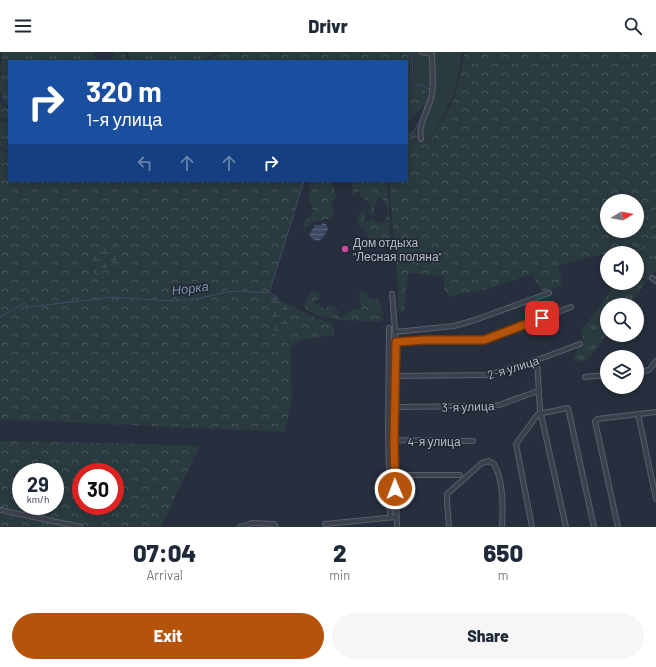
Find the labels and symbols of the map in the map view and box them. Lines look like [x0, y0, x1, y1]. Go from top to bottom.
north arrow [600, 194, 644, 238]
place label: Дом отдыха "Лесная поляна" [353, 235, 442, 263]
marker: Дом отдыха "Лесная поляна" [340, 244, 350, 254]
water label: Норка [171, 278, 209, 298]
pin [525, 301, 559, 335]
street label: 2-я улица [486, 352, 541, 382]
street label: 3-я улица [441, 398, 495, 415]
street label: 4-я улица [407, 434, 461, 449]
speed limit sign: 30 [72, 463, 124, 515]
position arrow [374, 468, 416, 510]

